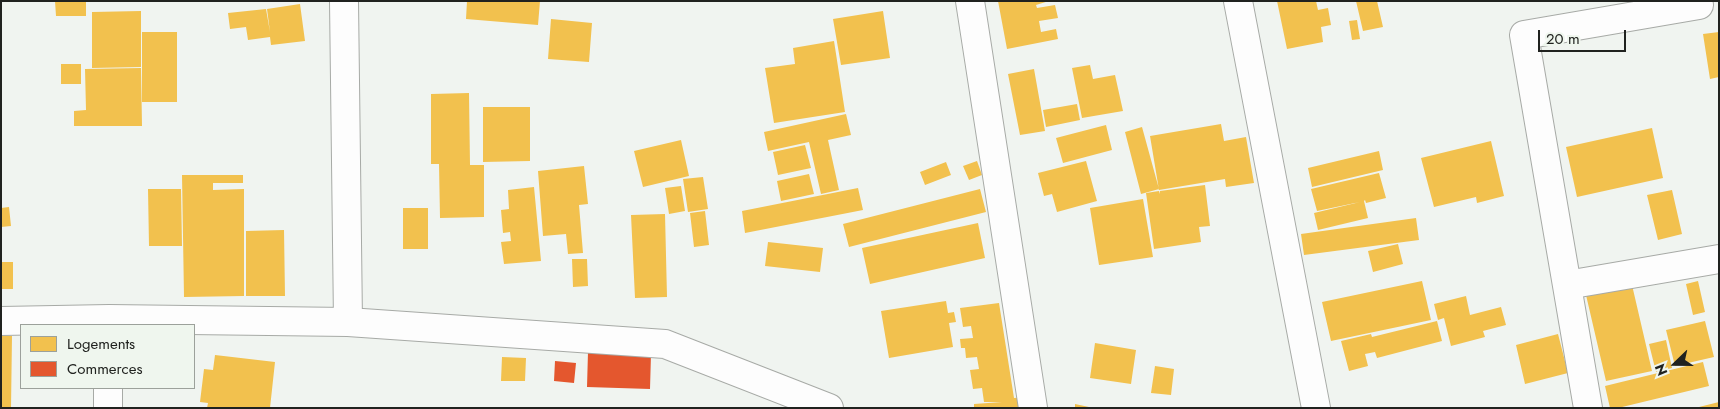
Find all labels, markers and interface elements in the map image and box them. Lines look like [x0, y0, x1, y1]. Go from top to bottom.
scale bar [1540, 20, 1628, 52]
text: 20 m [1546, 28, 1580, 50]
legend [20, 324, 195, 389]
text: Logements [67, 333, 135, 355]
north arrow [1650, 339, 1700, 389]
text: Commerces [67, 358, 142, 380]
text: N [1650, 361, 1672, 379]

